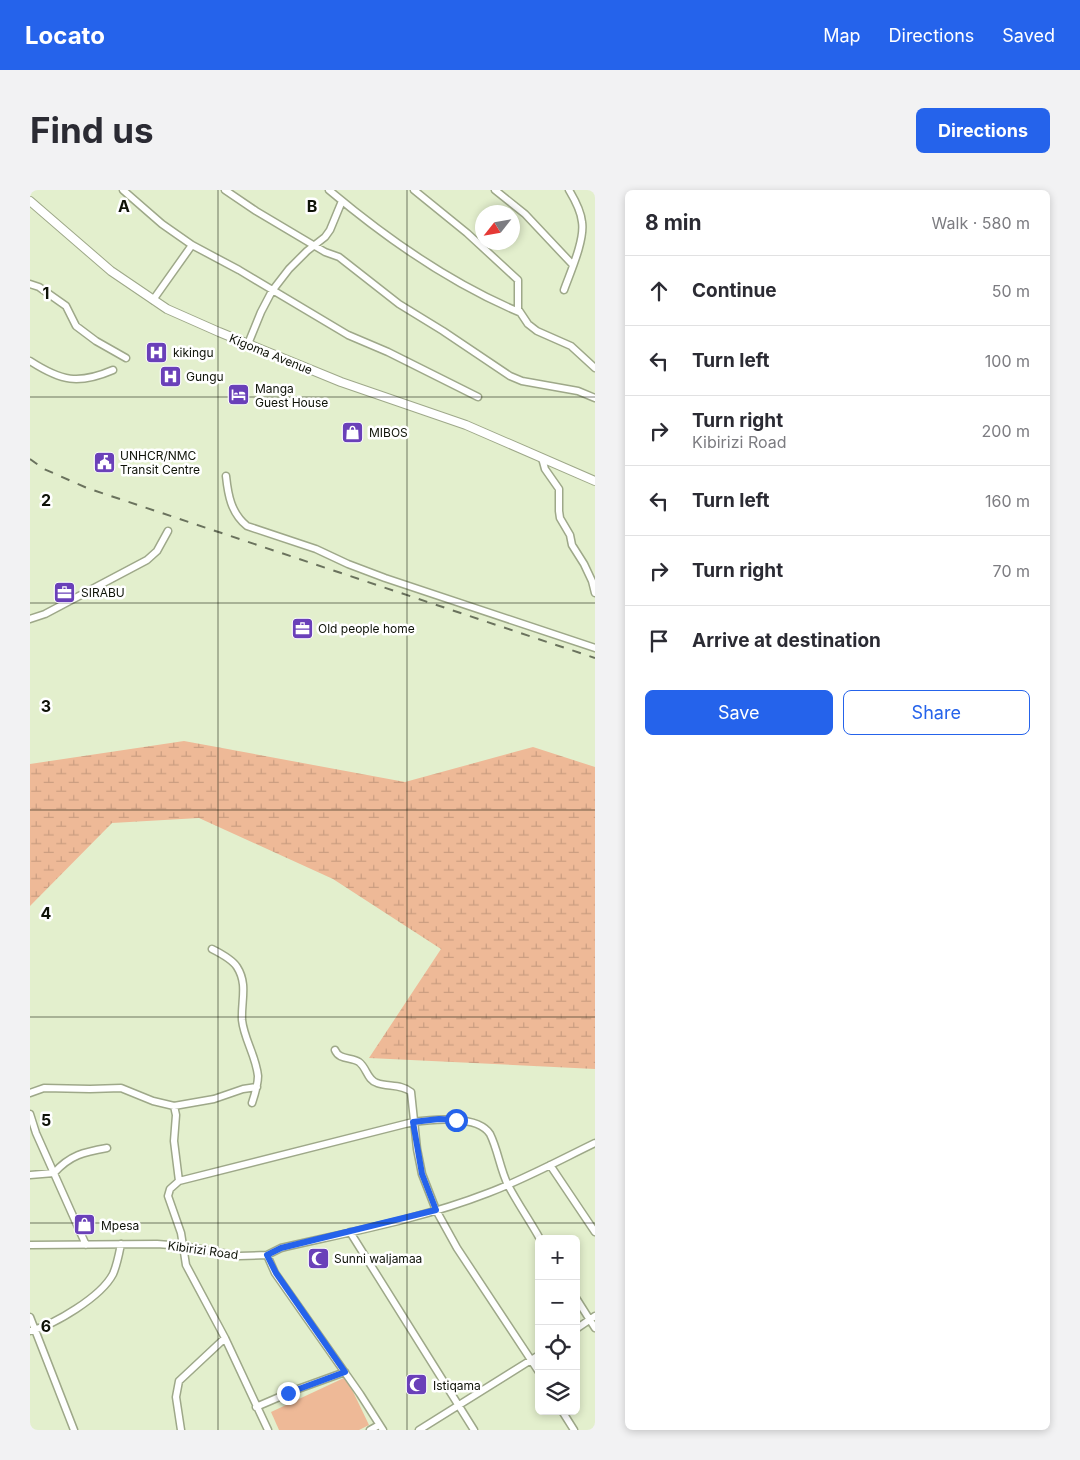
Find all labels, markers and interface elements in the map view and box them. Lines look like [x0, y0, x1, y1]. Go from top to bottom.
text: Locato [25, 21, 105, 50]
text: Map [823, 25, 861, 46]
text: Directions [889, 25, 974, 46]
text: Saved [1002, 25, 1055, 46]
button: Directions [916, 108, 1050, 153]
text: Find us [30, 109, 154, 151]
text: A [118, 196, 130, 216]
text: B [307, 196, 317, 216]
north arrow [475, 205, 520, 250]
text: 8 min [645, 210, 702, 235]
text: Walk · 580 m [932, 213, 1030, 233]
icon: ahead [645, 277, 673, 305]
text: Continue [692, 279, 777, 302]
text: 50 m [992, 281, 1030, 301]
text: 1 [43, 283, 49, 303]
street label: Kigoma Avenue [227, 330, 315, 378]
hospital icon: kikingu [145, 340, 169, 364]
place label: kikingu [173, 345, 214, 360]
icon: left [645, 347, 673, 375]
text: Turn left [692, 349, 770, 372]
text: 100 m [985, 351, 1030, 371]
hospital icon: Gungu [158, 364, 182, 388]
place label: Gungu [186, 369, 224, 384]
place label: Manga Guest House [255, 381, 328, 410]
hotel icon: Manga Guest House [227, 383, 251, 407]
text: Turn right [692, 409, 783, 432]
icon: right [645, 417, 673, 445]
shop icon: MIBOS [341, 420, 365, 444]
text: 200 m [982, 421, 1030, 441]
place label: MIBOS [369, 425, 408, 440]
text: Kibirizi Road [692, 432, 787, 452]
place label: UNHCR/NMC Transit Centre [120, 448, 200, 477]
public building icon: UNHCR/NMC Transit Centre [92, 450, 116, 474]
icon: left [645, 487, 673, 515]
text: Turn left [692, 489, 770, 512]
text: 2 [41, 490, 51, 510]
text: 160 m [985, 491, 1030, 511]
icon: right [645, 557, 673, 585]
text: Turn right [692, 559, 783, 582]
text: 70 m [993, 561, 1030, 581]
office icon: SIRABU [53, 580, 77, 604]
place label: SIRABU [81, 585, 125, 600]
office icon: Old people home [290, 616, 314, 640]
place label: Old people home [318, 621, 415, 636]
icon: arrive [645, 627, 673, 655]
text: Arrive at destination [692, 629, 881, 652]
button: Save [645, 690, 833, 735]
button: Share [843, 690, 1030, 735]
text: 3 [41, 696, 51, 716]
text: 4 [41, 903, 52, 923]
route start [445, 1109, 468, 1132]
text: 5 [41, 1110, 51, 1130]
shop icon: Mpesa [73, 1213, 97, 1237]
place label: Mpesa [101, 1218, 139, 1233]
map controls [535, 1235, 580, 1415]
button: + [535, 1235, 580, 1280]
street label: Kibirizi Road [167, 1238, 239, 1262]
mosque icon: Sunni waljamaa [306, 1246, 330, 1270]
place label: Sunni waljamaa [334, 1251, 422, 1266]
button: − [535, 1280, 580, 1325]
text: 6 [41, 1316, 51, 1336]
button: locate [535, 1325, 580, 1370]
button: layers [535, 1370, 580, 1415]
mosque icon: Istiqama [405, 1373, 429, 1397]
place label: Istiqama [433, 1378, 481, 1393]
route end [277, 1382, 300, 1405]

